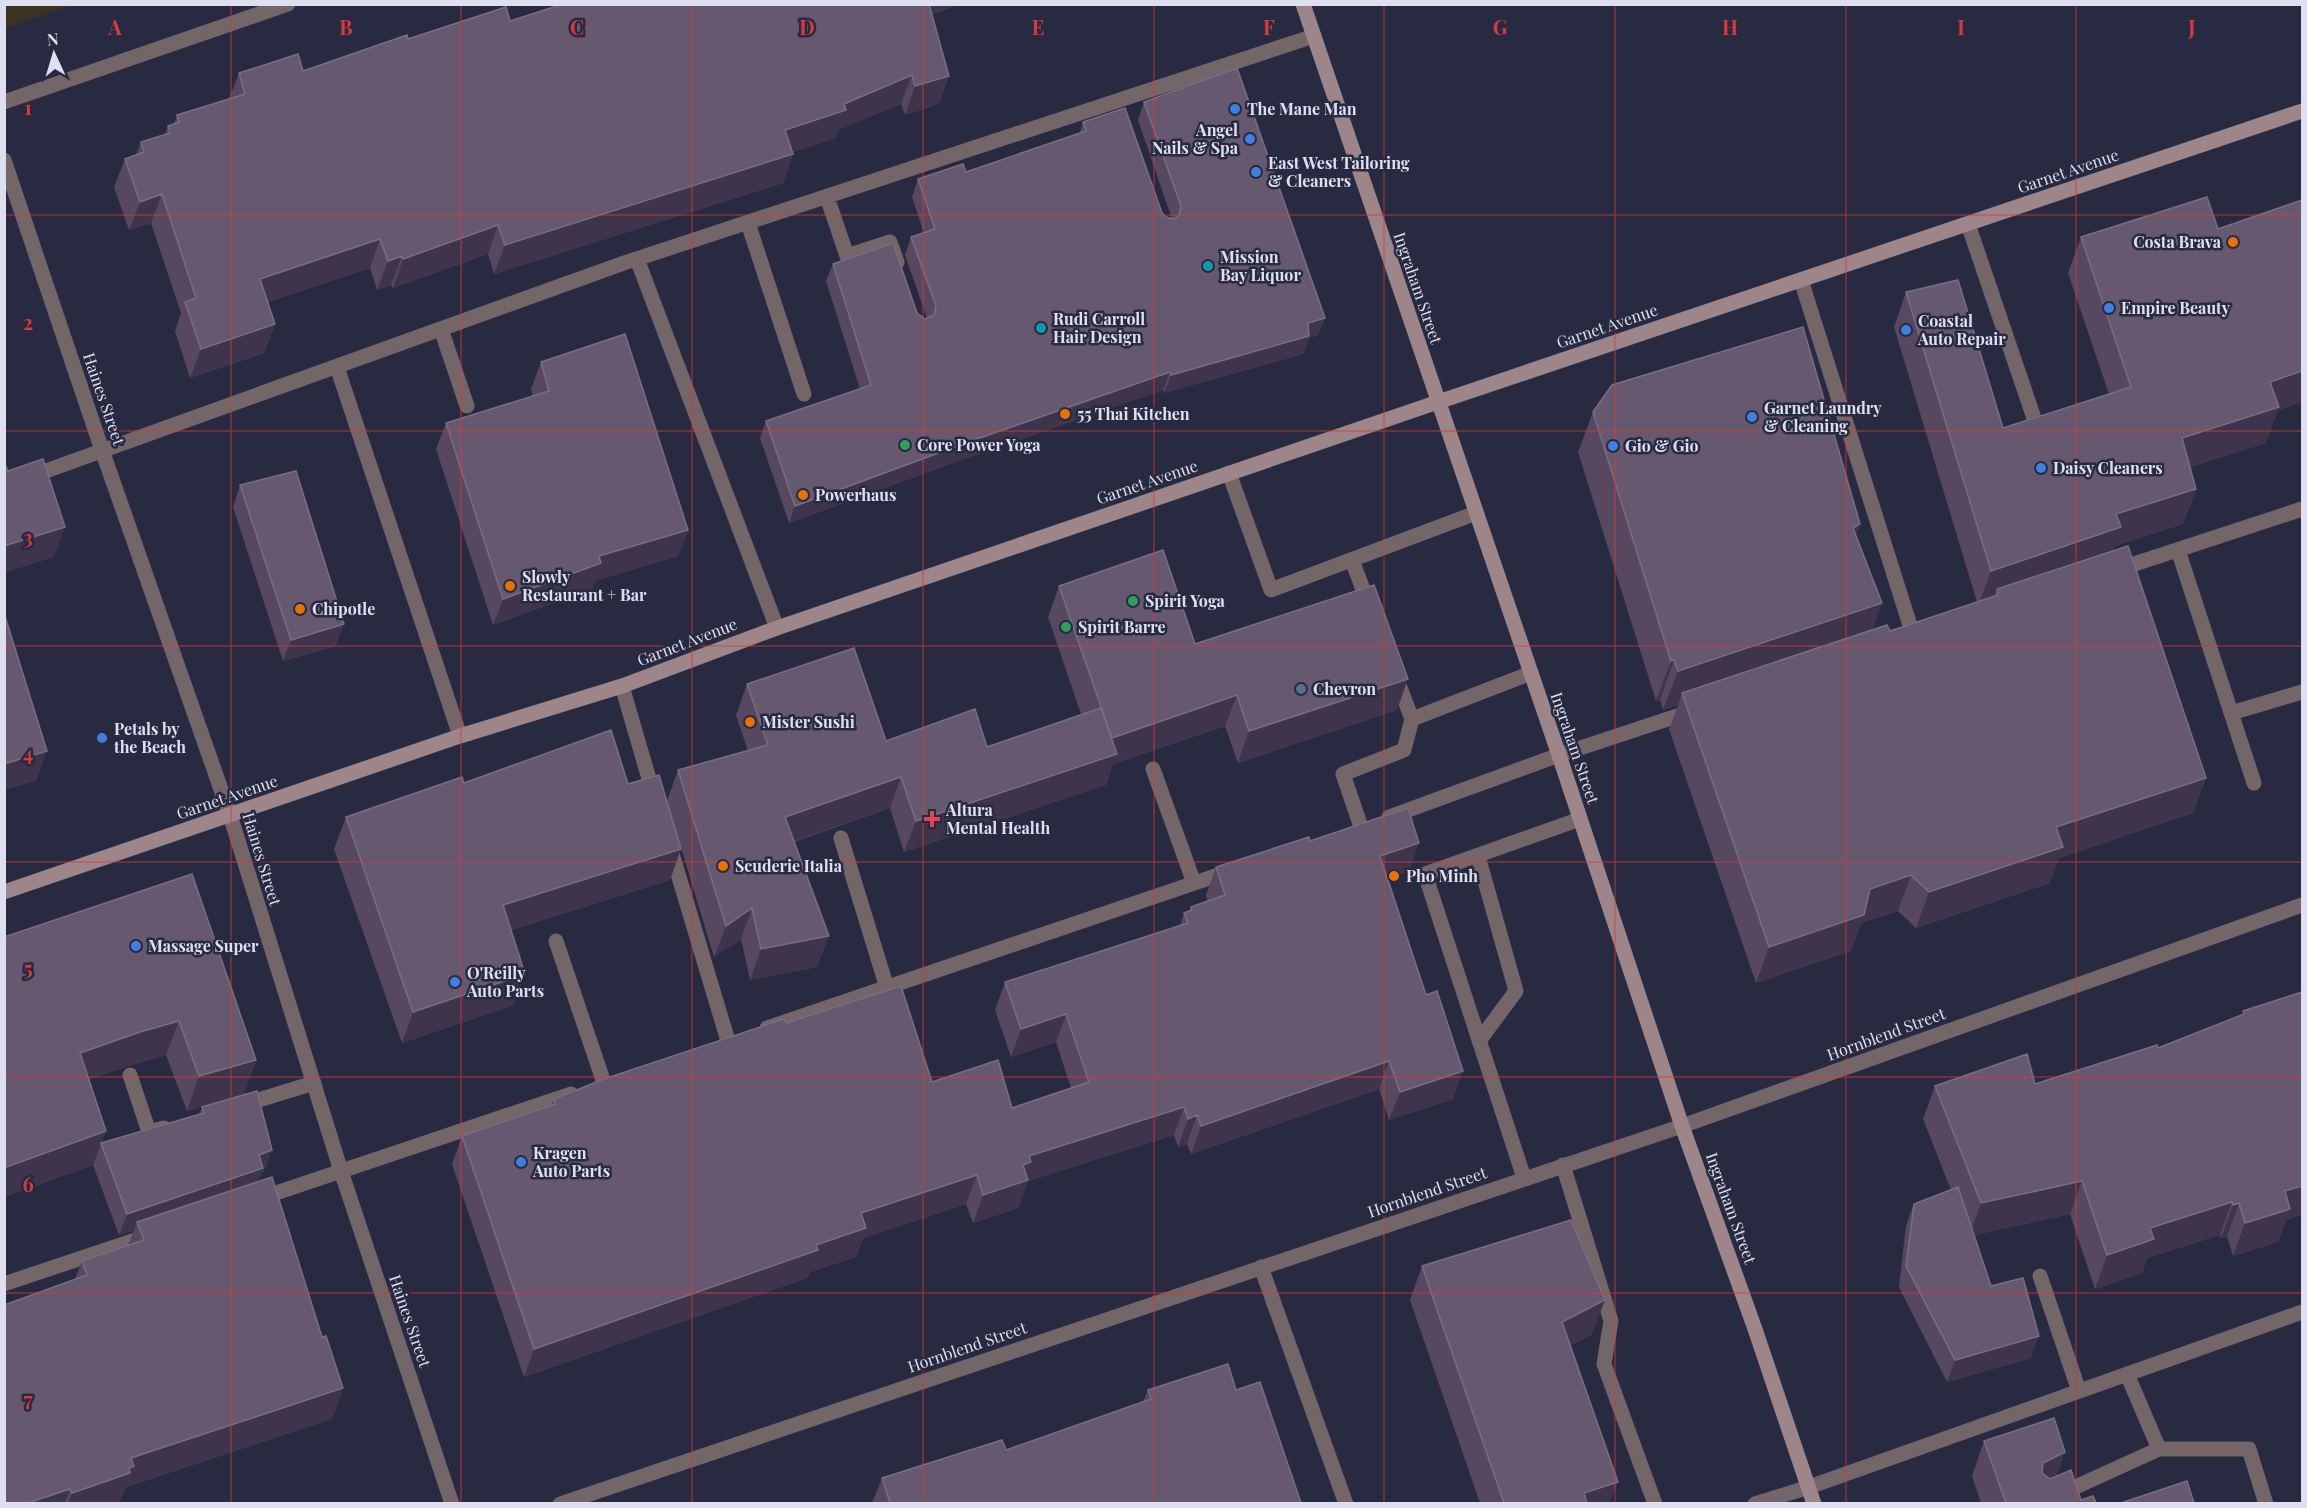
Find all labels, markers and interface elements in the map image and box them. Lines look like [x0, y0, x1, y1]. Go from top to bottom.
text: A [107, 13, 122, 40]
text: B [339, 13, 353, 40]
text: C [570, 13, 584, 40]
text: D [799, 13, 815, 40]
text: E [1032, 13, 1044, 40]
text: F [1263, 13, 1275, 40]
text: G [1493, 13, 1508, 40]
text: H [1722, 13, 1738, 40]
text: I [1957, 13, 1965, 40]
text: J [2187, 13, 2196, 40]
north arrow [24, 24, 84, 84]
text: N [46, 28, 60, 49]
text: 1 [24, 93, 32, 120]
place label: The Mane Man [1247, 98, 1357, 119]
marker: The Mane Man [1228, 102, 1242, 116]
place label: Angel Nails & Spa [1152, 119, 1239, 158]
marker: Angel Nails & Spa [1243, 132, 1257, 146]
street label: Garnet Avenue [2015, 143, 2121, 198]
place label: East West Tailoring & Cleaners [1268, 152, 1410, 191]
marker: East West Tailoring & Cleaners [1249, 165, 1263, 179]
street label: Ingraham Street [1390, 229, 1448, 347]
place label: Costa Brava [2133, 231, 2222, 252]
marker: Costa Brava [2226, 235, 2240, 249]
place label: Mission Bay Liquor [1220, 246, 1301, 285]
marker: Mission Bay Liquor [1201, 259, 1215, 273]
place label: Empire Beauty [2121, 297, 2231, 318]
street label: Garnet Avenue [1554, 298, 1660, 353]
marker: Empire Beauty [2102, 301, 2116, 315]
text: 2 [23, 308, 33, 335]
place label: Rudi Carroll Hair Design [1053, 308, 1145, 347]
place label: Coastal Auto Repair [1917, 310, 2006, 349]
marker: Rudi Carroll Hair Design [1034, 321, 1048, 335]
marker: Coastal Auto Repair [1899, 323, 1913, 337]
street label: Haines Street [79, 350, 130, 448]
place label: Garnet Laundry & Cleaning [1764, 397, 1882, 436]
place label: 55 Thai Kitchen [1077, 403, 1190, 424]
marker: 55 Thai Kitchen [1058, 407, 1072, 421]
marker: Garnet Laundry & Cleaning [1745, 410, 1759, 424]
place label: Core Power Yoga [917, 434, 1041, 455]
place label: Gio & Gio [1625, 435, 1699, 456]
marker: Core Power Yoga [898, 438, 912, 452]
marker: Gio & Gio [1606, 439, 1620, 453]
street label: Garnet Avenue [1094, 454, 1200, 509]
place label: Daisy Cleaners [2053, 457, 2163, 478]
marker: Daisy Cleaners [2034, 461, 2048, 475]
place label: Powerhaus [815, 484, 896, 505]
marker: Powerhaus [796, 488, 810, 502]
text: 3 [23, 523, 33, 550]
place label: Slowly Restaurant + Bar [522, 566, 647, 605]
marker: Slowly Restaurant + Bar [503, 579, 517, 593]
place label: Spirit Yoga [1145, 590, 1226, 611]
marker: Spirit Yoga [1126, 594, 1140, 608]
place label: Chipotle [312, 598, 375, 619]
marker: Chipotle [293, 602, 307, 616]
street label: Garnet Avenue [634, 613, 740, 670]
place label: Spirit Barre [1078, 616, 1166, 637]
marker: Spirit Barre [1059, 620, 1073, 634]
place label: Chevron [1313, 678, 1376, 699]
marker: Chevron [1294, 682, 1308, 696]
street label: Ingraham Street [1547, 689, 1605, 807]
place label: Mister Sushi [762, 711, 855, 732]
marker: Mister Sushi [743, 715, 757, 729]
place label: Petals by the Beach [113, 718, 186, 757]
marker: Petals by the Beach [95, 731, 109, 745]
text: 4 [23, 739, 33, 766]
street label: Garnet Avenue [174, 769, 280, 824]
place label: Altura Mental Health [945, 799, 1050, 838]
street label: Haines Street [238, 810, 287, 908]
marker: Altura Mental Health [923, 810, 941, 828]
place label: Scuderie Italia [735, 855, 843, 876]
marker: Scuderie Italia [716, 859, 730, 873]
place label: Pho Minh [1406, 865, 1478, 886]
marker: Pho Minh [1387, 869, 1401, 883]
place label: Massage Super [148, 935, 259, 956]
marker: Massage Super [129, 939, 143, 953]
text: 5 [23, 954, 33, 981]
place label: O'Reilly Auto Parts [466, 962, 544, 1001]
marker: O'Reilly Auto Parts [448, 975, 462, 989]
street label: Hornblend Street [1824, 1002, 1948, 1065]
place label: Kragen Auto Parts [532, 1142, 610, 1181]
street label: Ingraham Street [1702, 1149, 1761, 1267]
marker: Kragen Auto Parts [514, 1155, 528, 1169]
street label: Hornblend Street [1365, 1161, 1489, 1222]
text: 6 [22, 1170, 34, 1197]
street label: Haines Street [385, 1272, 436, 1370]
street label: Hornblend Street [905, 1316, 1029, 1377]
text: 7 [23, 1385, 33, 1412]

